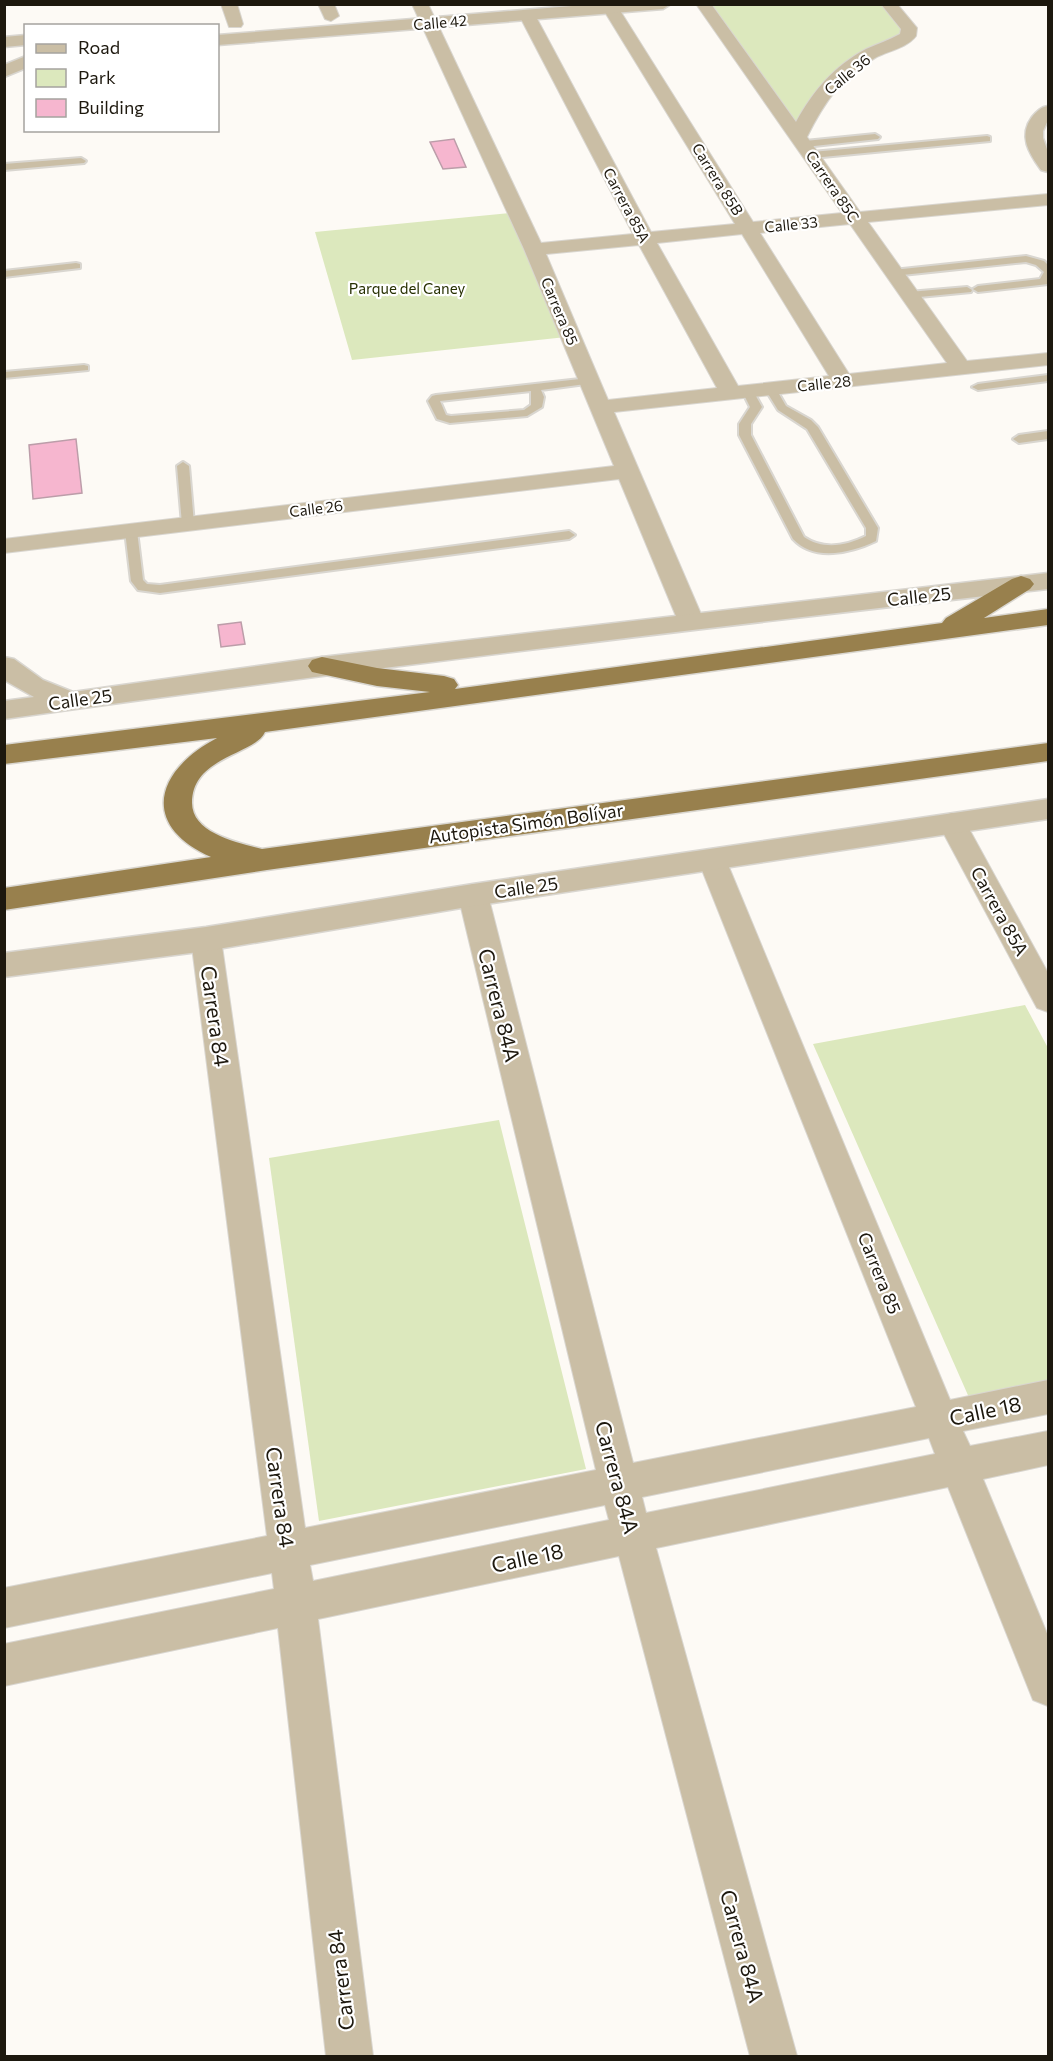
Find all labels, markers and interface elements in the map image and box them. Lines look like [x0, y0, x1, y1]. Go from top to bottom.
street label: Calle 42 [413, 11, 467, 33]
legend [24, 24, 219, 132]
text: Road [78, 36, 120, 58]
street label: Calle 36 [820, 50, 874, 98]
text: Park [78, 66, 116, 88]
text: Building [78, 96, 144, 118]
street label: Carrera 85B [689, 140, 747, 219]
street label: Carrera 85C [803, 147, 863, 225]
street label: Carrera 85A [600, 165, 654, 245]
street label: Calle 33 [763, 212, 819, 236]
street label: Carrera 85 [538, 274, 582, 348]
park label: Parque del Caney [349, 279, 465, 297]
street label: Calle 28 [796, 371, 852, 395]
street label: Calle 26 [288, 496, 344, 520]
street label: Calle 25 [886, 582, 952, 610]
street label: Calle 25 [47, 684, 113, 714]
street label: Autopista Simón Bolívar [427, 798, 625, 848]
street label: Carrera 85A [967, 863, 1033, 959]
street label: Calle 25 [493, 872, 559, 902]
street label: Carrera 84A [474, 946, 526, 1064]
street label: Carrera 84 [197, 964, 235, 1068]
street label: Carrera 85 [854, 1229, 906, 1317]
street label: Calle 18 [947, 1390, 1023, 1430]
street label: Carrera 84A [591, 1418, 645, 1536]
street label: Carrera 84 [262, 1445, 300, 1549]
street label: Calle 18 [489, 1537, 565, 1577]
street label: Carrera 84A [716, 1887, 770, 2005]
street label: Carrera 84 [321, 1928, 359, 2032]

